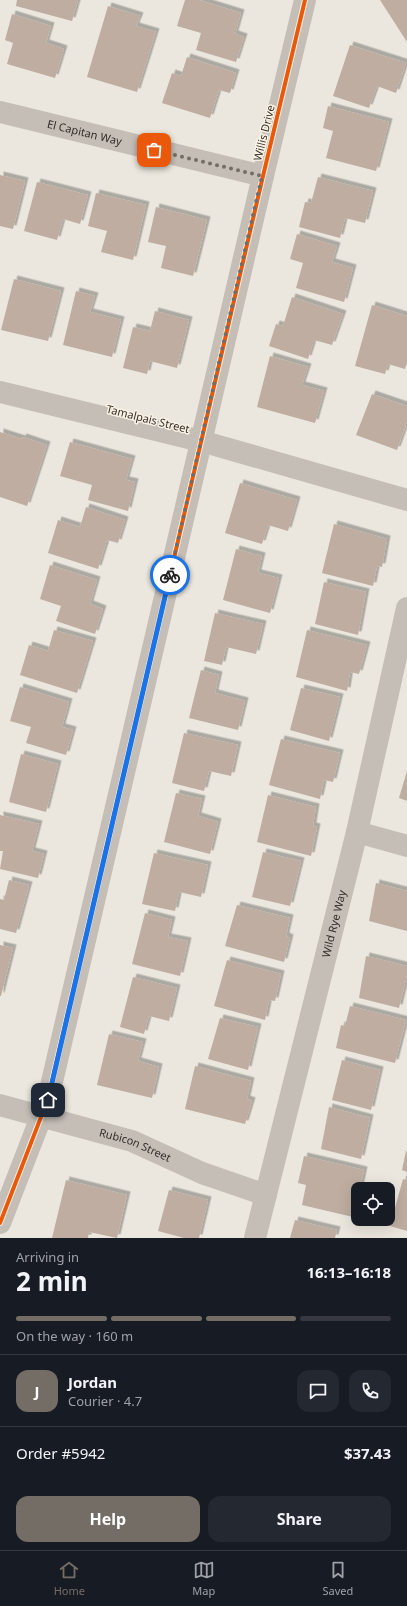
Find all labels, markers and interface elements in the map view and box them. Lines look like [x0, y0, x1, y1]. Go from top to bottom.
street label: Willis Drive [249, 103, 278, 162]
street label: El Capitan Way [46, 116, 124, 148]
pin [137, 133, 171, 167]
icon: bag [143, 139, 165, 161]
street label: Tamalpais Street [105, 401, 191, 436]
courier [150, 555, 190, 595]
icon: bike [159, 564, 181, 586]
street label: Wild Rye Way [318, 888, 349, 959]
pin [31, 1083, 65, 1117]
icon: home [37, 1089, 59, 1111]
street label: Rubicon Street [98, 1124, 174, 1165]
map controls [351, 1182, 395, 1226]
button: locate [351, 1182, 395, 1226]
text: Arriving in [16, 1248, 79, 1266]
text: 16:13–16:18 [306, 1262, 391, 1282]
text: 2 min [16, 1263, 88, 1299]
text: On the way · 160 m [16, 1327, 133, 1345]
button: chat [297, 1370, 339, 1412]
button: phone [349, 1370, 391, 1412]
text: Jordan [68, 1372, 117, 1392]
text: J [35, 1381, 39, 1401]
text: Courier · 4.7 [68, 1392, 142, 1410]
text: Order #5942 [16, 1443, 105, 1463]
text: $37.43 [344, 1443, 391, 1463]
button: Help [16, 1496, 200, 1542]
button: Share [208, 1496, 391, 1542]
tab: Home [54, 1559, 85, 1598]
tab: Map [192, 1559, 215, 1598]
tab: Saved [323, 1559, 353, 1598]

